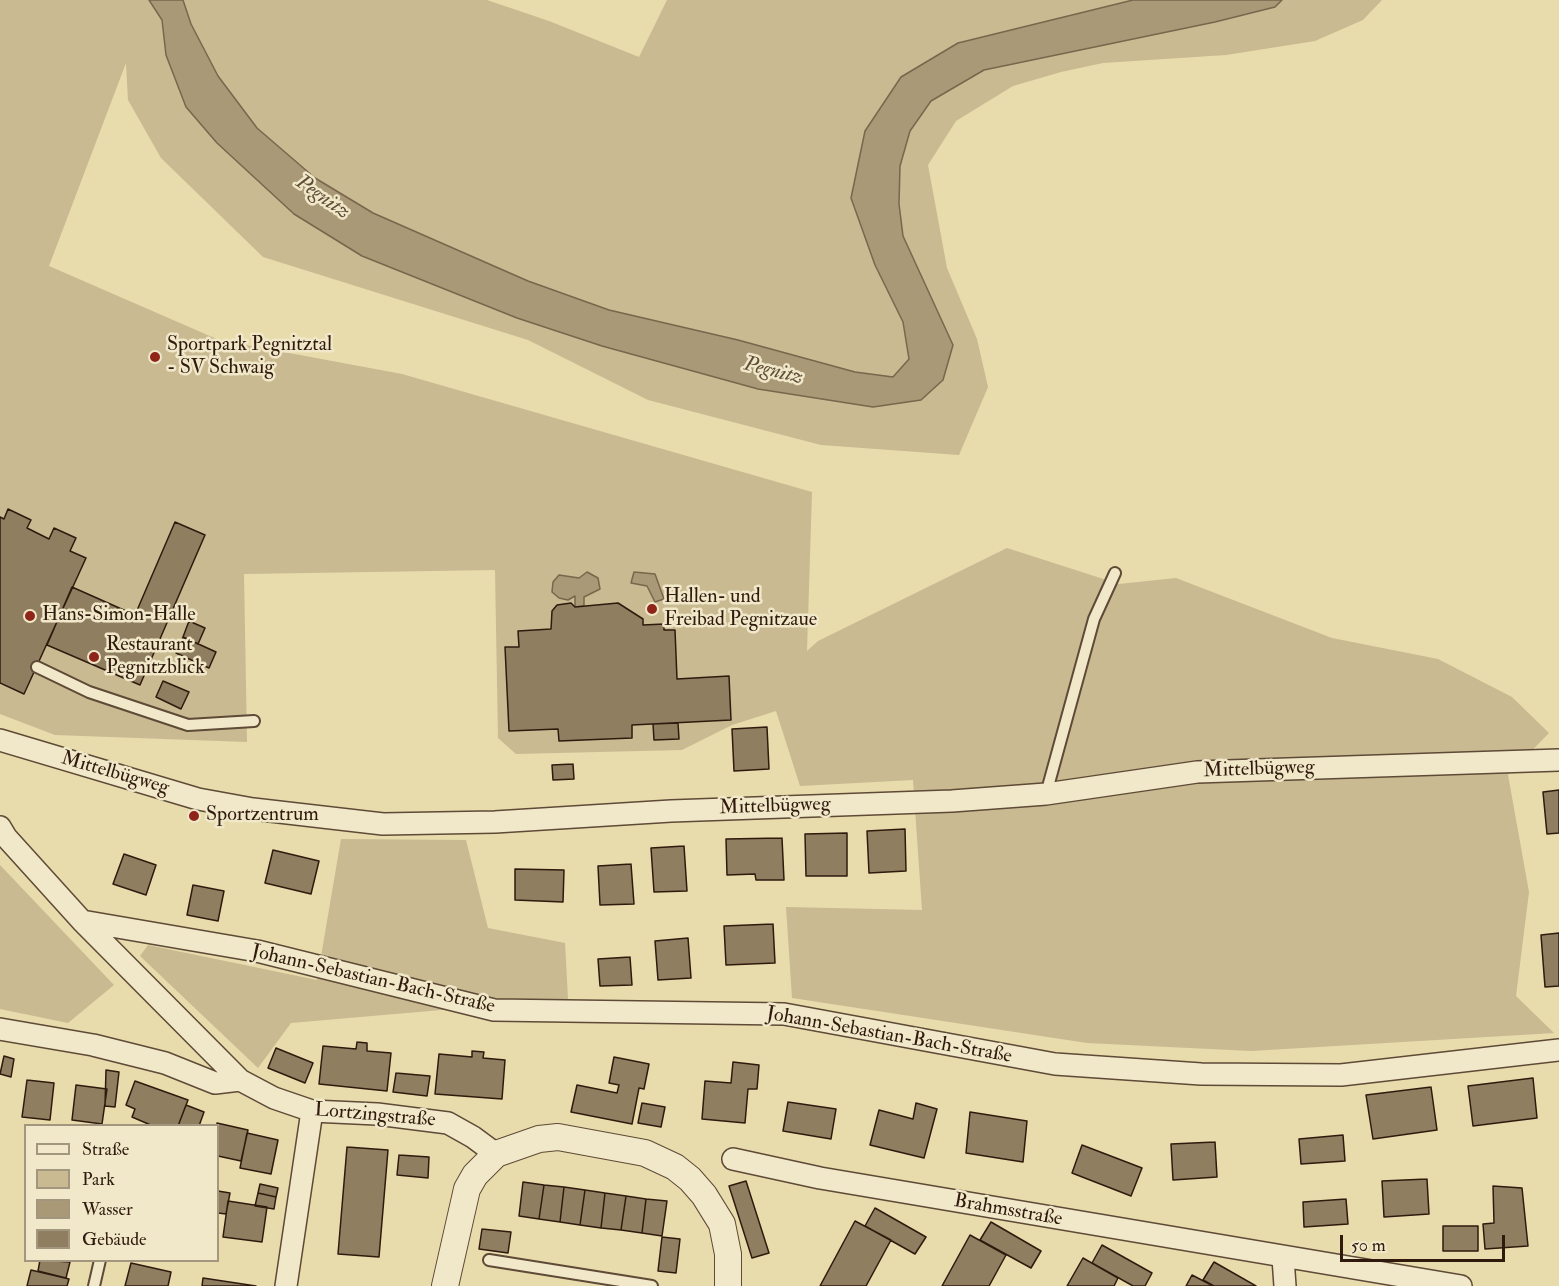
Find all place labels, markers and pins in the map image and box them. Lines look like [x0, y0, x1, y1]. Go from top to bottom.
place label: Sportpark Pegnitztal - SV Schwaig [167, 334, 332, 381]
marker: Sportpark Pegnitztal - SV Schwaig [148, 350, 162, 364]
place label: Hallen- und Freibad Pegnitzaue [664, 586, 817, 633]
marker: Hallen- und Freibad Pegnitzaue [645, 602, 659, 616]
place label: Hans-Simon-Halle [42, 604, 196, 628]
marker: Hans-Simon-Halle [23, 609, 37, 623]
place label: Restaurant Pegnitzblick [106, 634, 205, 681]
marker: Restaurant Pegnitzblick [87, 650, 101, 664]
place label: Sportzentrum [206, 804, 319, 828]
marker: Sportzentrum [187, 809, 201, 823]

